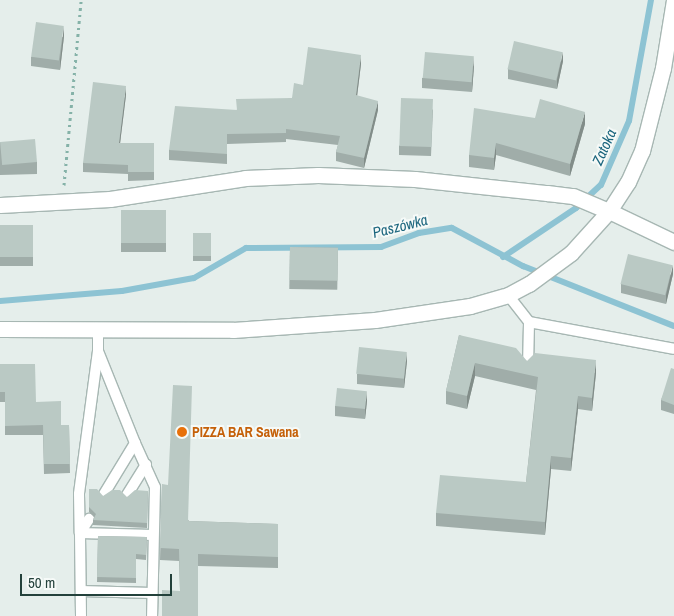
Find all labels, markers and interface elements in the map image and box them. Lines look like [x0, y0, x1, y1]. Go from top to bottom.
water label: Zatoka [588, 126, 620, 168]
water label: Paszówka [371, 210, 429, 242]
place label: PIZZA BAR Sawana [192, 424, 299, 440]
marker: PIZZA BAR Sawana [176, 426, 188, 438]
scale bar [22, 564, 175, 596]
text: 50 m [28, 572, 55, 593]

